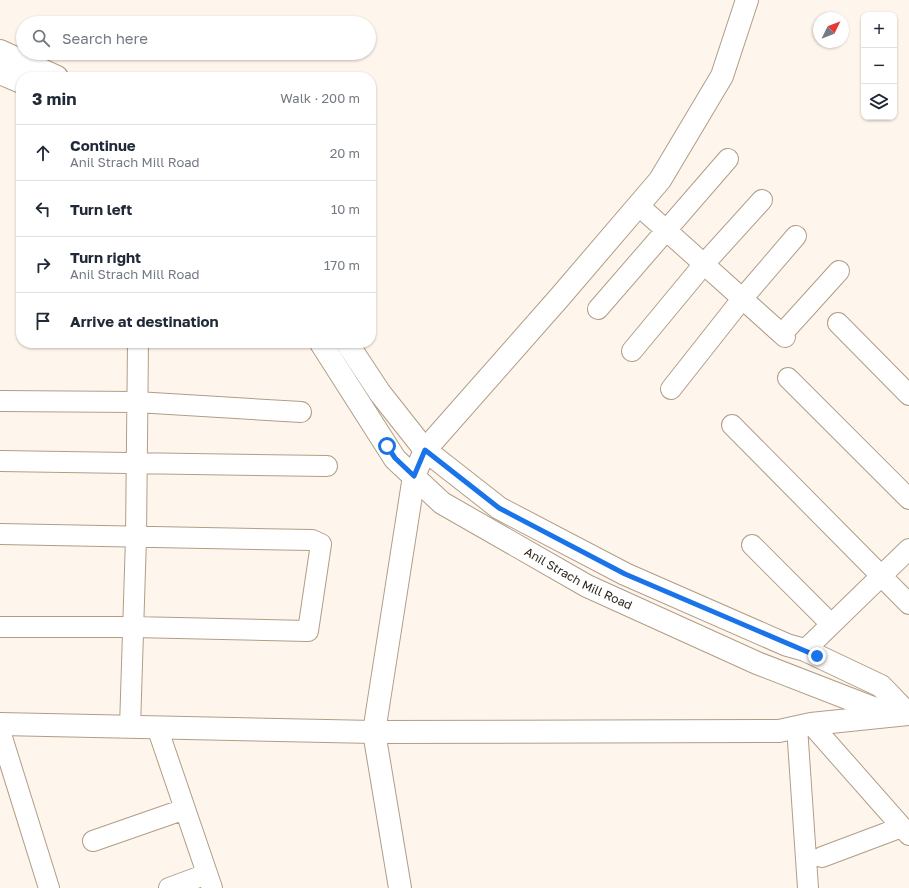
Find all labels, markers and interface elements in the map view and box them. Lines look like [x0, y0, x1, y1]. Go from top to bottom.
north arrow [813, 12, 849, 48]
map controls [861, 12, 897, 120]
button: + [861, 12, 897, 48]
search box [16, 16, 376, 60]
icon: search [30, 27, 52, 49]
text: Search here [62, 29, 148, 47]
button: − [861, 48, 897, 84]
button: layers [861, 84, 897, 120]
text: 3 min [32, 88, 76, 109]
text: Walk · 200 m [280, 90, 360, 106]
text: Continue [70, 136, 136, 154]
icon: ahead [32, 142, 54, 164]
text: 20 m [330, 145, 360, 161]
text: Anil Strach Mill Road [70, 154, 200, 170]
icon: left [32, 198, 54, 220]
text: Turn left [70, 200, 132, 218]
text: 10 m [331, 201, 360, 217]
text: Turn right [70, 248, 141, 266]
icon: right [32, 254, 54, 276]
text: 170 m [324, 257, 360, 273]
text: Anil Strach Mill Road [70, 266, 200, 282]
icon: arrive [32, 310, 54, 332]
text: Arrive at destination [70, 312, 219, 330]
route start [378, 437, 396, 455]
street label: Anil Strach Mill Road [522, 544, 635, 613]
route end [808, 647, 826, 665]

